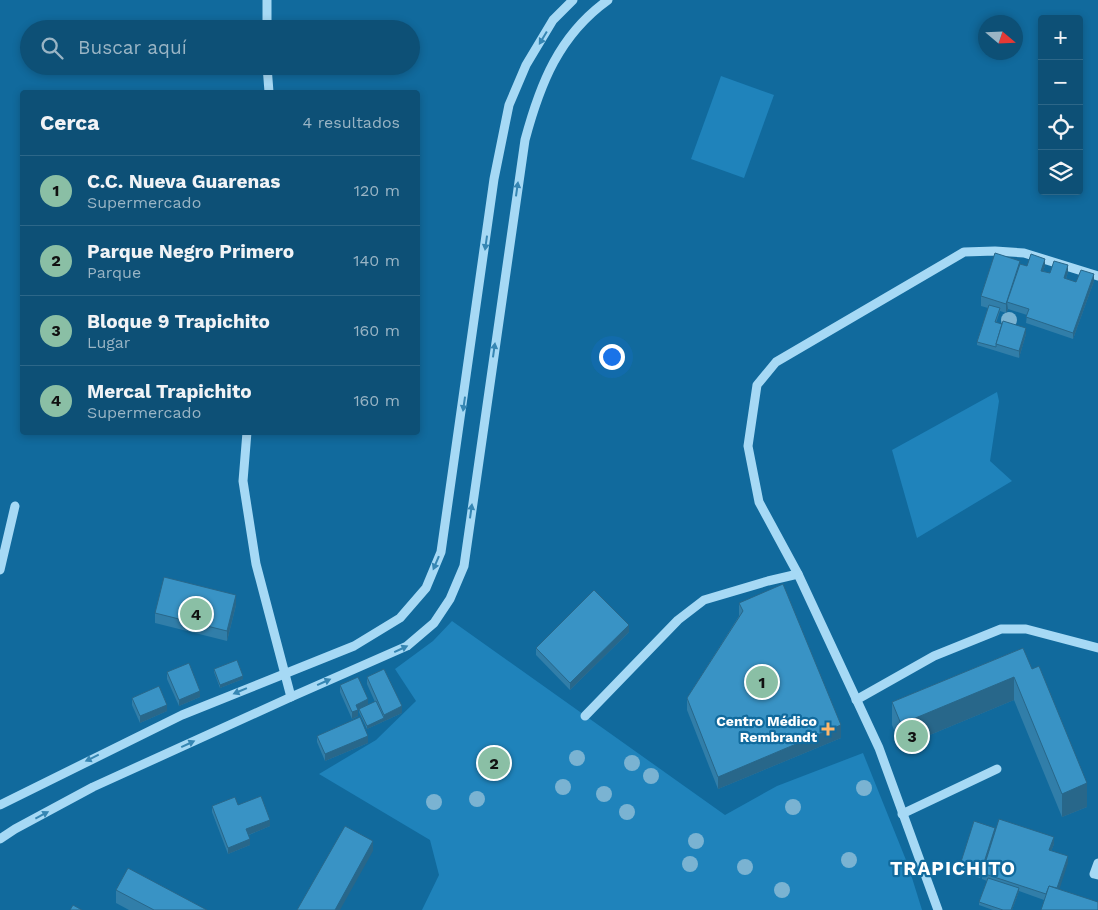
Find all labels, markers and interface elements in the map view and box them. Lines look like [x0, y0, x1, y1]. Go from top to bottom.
north arrow [978, 15, 1023, 60]
map controls [1038, 15, 1083, 195]
button: + [1038, 15, 1083, 60]
search box [20, 20, 420, 75]
one-way arrow [538, 31, 547, 44]
icon: search [38, 34, 66, 62]
text: Buscar aquí [78, 36, 187, 59]
button: − [1038, 60, 1083, 105]
button: locate [1038, 105, 1083, 150]
text: Cerca [40, 110, 99, 135]
text: 4 resultados [303, 113, 400, 132]
button: layers [1038, 150, 1083, 195]
text: C.C. Nueva Guarenas [87, 170, 280, 193]
text: 1 [53, 181, 59, 200]
text: 120 m [354, 181, 400, 200]
one-way arrow [514, 181, 522, 197]
text: Supermercado [87, 193, 201, 212]
one-way arrow [482, 235, 490, 251]
text: Parque Negro Primero [87, 240, 294, 263]
text: 2 [51, 251, 61, 270]
text: 140 m [353, 251, 400, 270]
text: Parque [87, 263, 141, 282]
text: Bloque 9 Trapichito [87, 310, 270, 333]
text: 3 [51, 321, 61, 340]
text: 160 m [353, 321, 400, 340]
text: Lugar [87, 333, 130, 352]
one-way arrow [491, 342, 499, 358]
your location [599, 344, 625, 370]
text: Mercal Trapichito [87, 380, 252, 403]
text: 4 [51, 391, 61, 410]
text: 160 m [353, 391, 400, 410]
one-way arrow [459, 396, 467, 412]
text: Supermercado [87, 403, 201, 422]
one-way arrow [468, 503, 476, 519]
one-way arrow [432, 556, 439, 571]
pin: 4 [180, 595, 212, 633]
one-way arrow [394, 644, 408, 652]
pin: 1 [746, 663, 778, 701]
one-way arrow [317, 678, 331, 686]
one-way arrow [232, 687, 247, 695]
place label: Centro Médico Rembrandt [716, 713, 817, 745]
pin: 3 [896, 717, 928, 755]
marker: Centro Médico Rembrandt [821, 722, 835, 736]
one-way arrow [181, 740, 195, 748]
pin: 2 [478, 744, 510, 782]
one-way arrow [85, 755, 99, 763]
one-way arrow [35, 810, 49, 819]
district label: TRAPICHITO [890, 857, 1016, 880]

